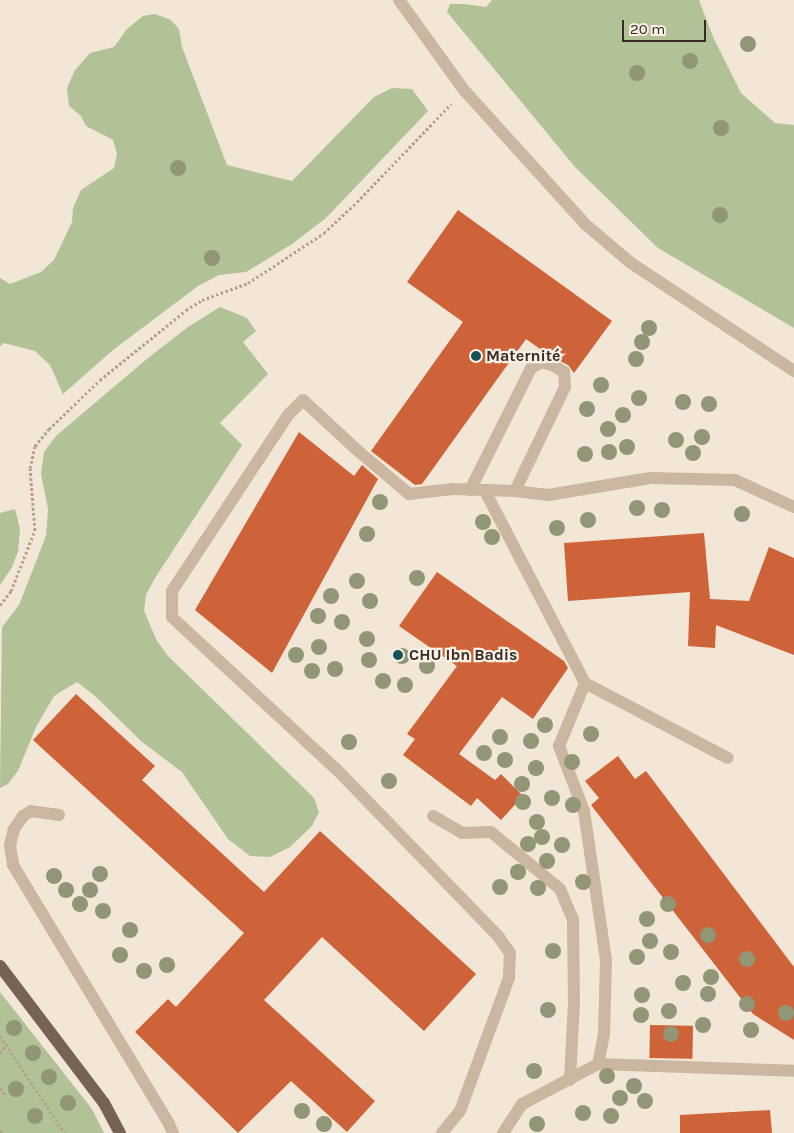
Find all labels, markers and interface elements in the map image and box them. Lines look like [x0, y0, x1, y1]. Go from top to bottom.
scale bar [624, 10, 708, 42]
text: 20 m [630, 20, 665, 38]
place label: Maternité [486, 346, 560, 366]
marker: Maternité [470, 350, 482, 362]
place label: CHU Ibn Badis [409, 645, 517, 665]
marker: CHU Ibn Badis [391, 648, 405, 662]

